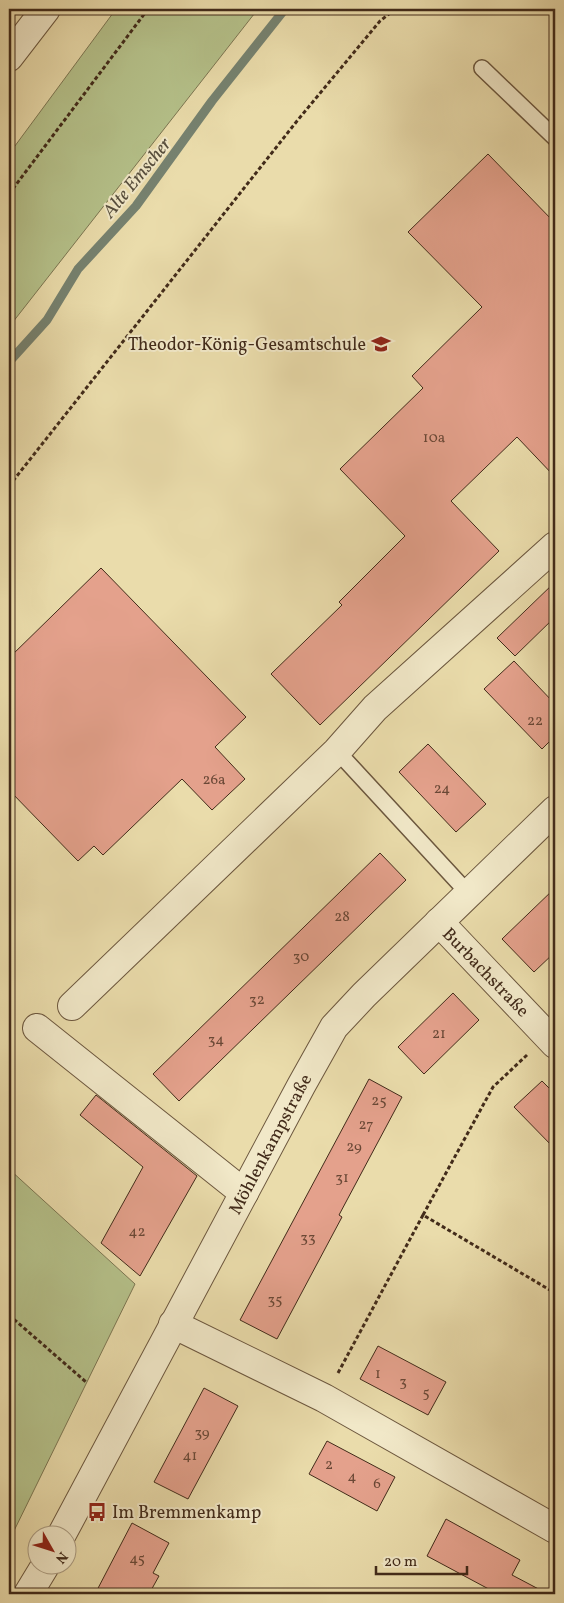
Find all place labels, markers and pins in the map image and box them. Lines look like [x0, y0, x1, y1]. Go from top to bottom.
place label: Theodor-König-Gesamtschule [128, 333, 366, 358]
school or university icon: Theodor-König-Gesamtschule [370, 333, 392, 355]
bus stop icon: Im Bremmenkamp [86, 1501, 108, 1523]
place label: Im Bremmenkamp [112, 1501, 261, 1526]

